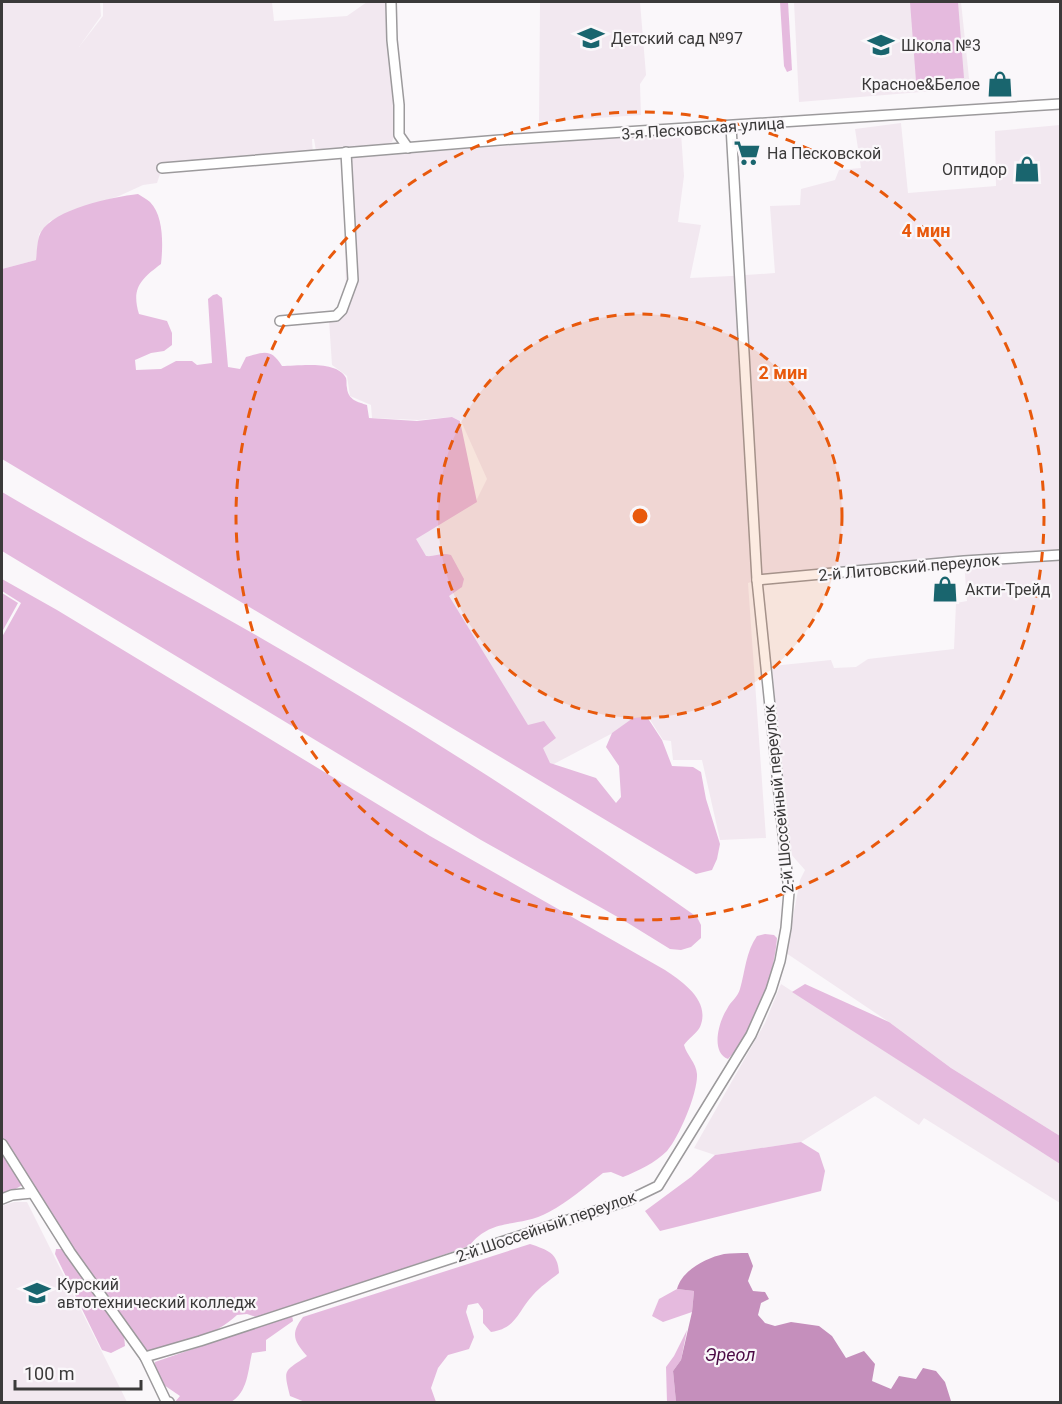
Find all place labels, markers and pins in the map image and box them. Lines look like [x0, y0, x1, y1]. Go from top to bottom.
school or university icon: Детский сад №97 [576, 23, 606, 53]
place label: Детский сад №97 [611, 29, 743, 48]
school or university icon: Школа №3 [866, 30, 896, 60]
place label: Школа №3 [901, 36, 981, 55]
shop icon: Красное&Белое [985, 69, 1015, 99]
place label: Красное&Белое [862, 75, 980, 94]
supermarket icon: На Песковской [732, 138, 762, 168]
place label: На Песковской [767, 144, 881, 163]
shop icon: Оптидор [1012, 154, 1042, 184]
place label: Оптидор [942, 160, 1007, 179]
centre of rings [630, 506, 650, 526]
shop icon: Акти-Трейд [930, 574, 960, 604]
place label: Акти-Трейд [965, 580, 1051, 599]
place label: Курский автотехнический колледж [57, 1275, 257, 1312]
school or university icon: Курский автотехнический колледж [22, 1278, 52, 1308]

